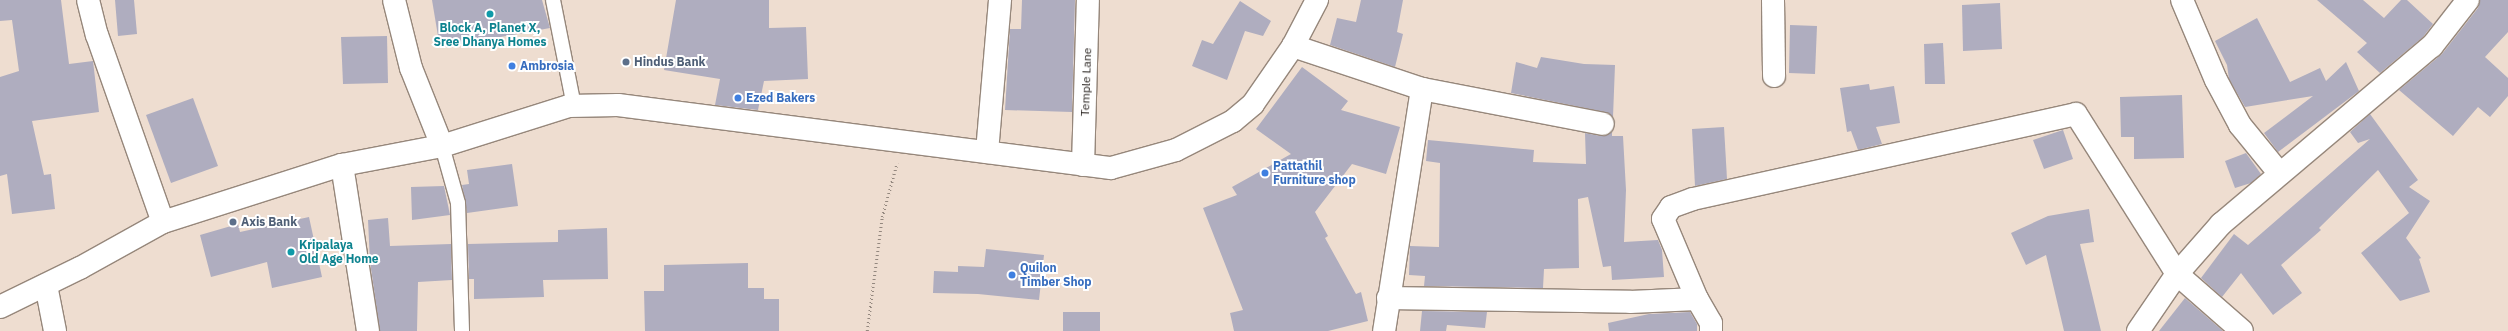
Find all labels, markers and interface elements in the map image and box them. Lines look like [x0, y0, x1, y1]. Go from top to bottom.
marker: Block A, Planet X, Sree Dhanya Homes [485, 9, 495, 19]
place label: Block A, Planet X, Sree Dhanya Homes [434, 21, 546, 49]
street label: Temple Lane [1078, 47, 1094, 117]
place label: Hindus Bank [634, 55, 706, 69]
marker: Hindus Bank [621, 57, 631, 67]
place label: Ambrosia [520, 59, 574, 73]
marker: Ambrosia [507, 61, 517, 71]
place label: Ezed Bakers [746, 91, 815, 105]
marker: Ezed Bakers [733, 93, 743, 103]
place label: Pattathil Furniture shop [1273, 159, 1356, 187]
marker: Pattathil Furniture shop [1260, 168, 1270, 178]
place label: Axis Bank [241, 215, 297, 229]
marker: Axis Bank [228, 217, 238, 227]
place label: Kripalaya Old Age Home [299, 238, 379, 266]
marker: Kripalaya Old Age Home [286, 247, 296, 257]
place label: Quilon Timber Shop [1020, 261, 1092, 289]
marker: Quilon Timber Shop [1007, 270, 1017, 280]

